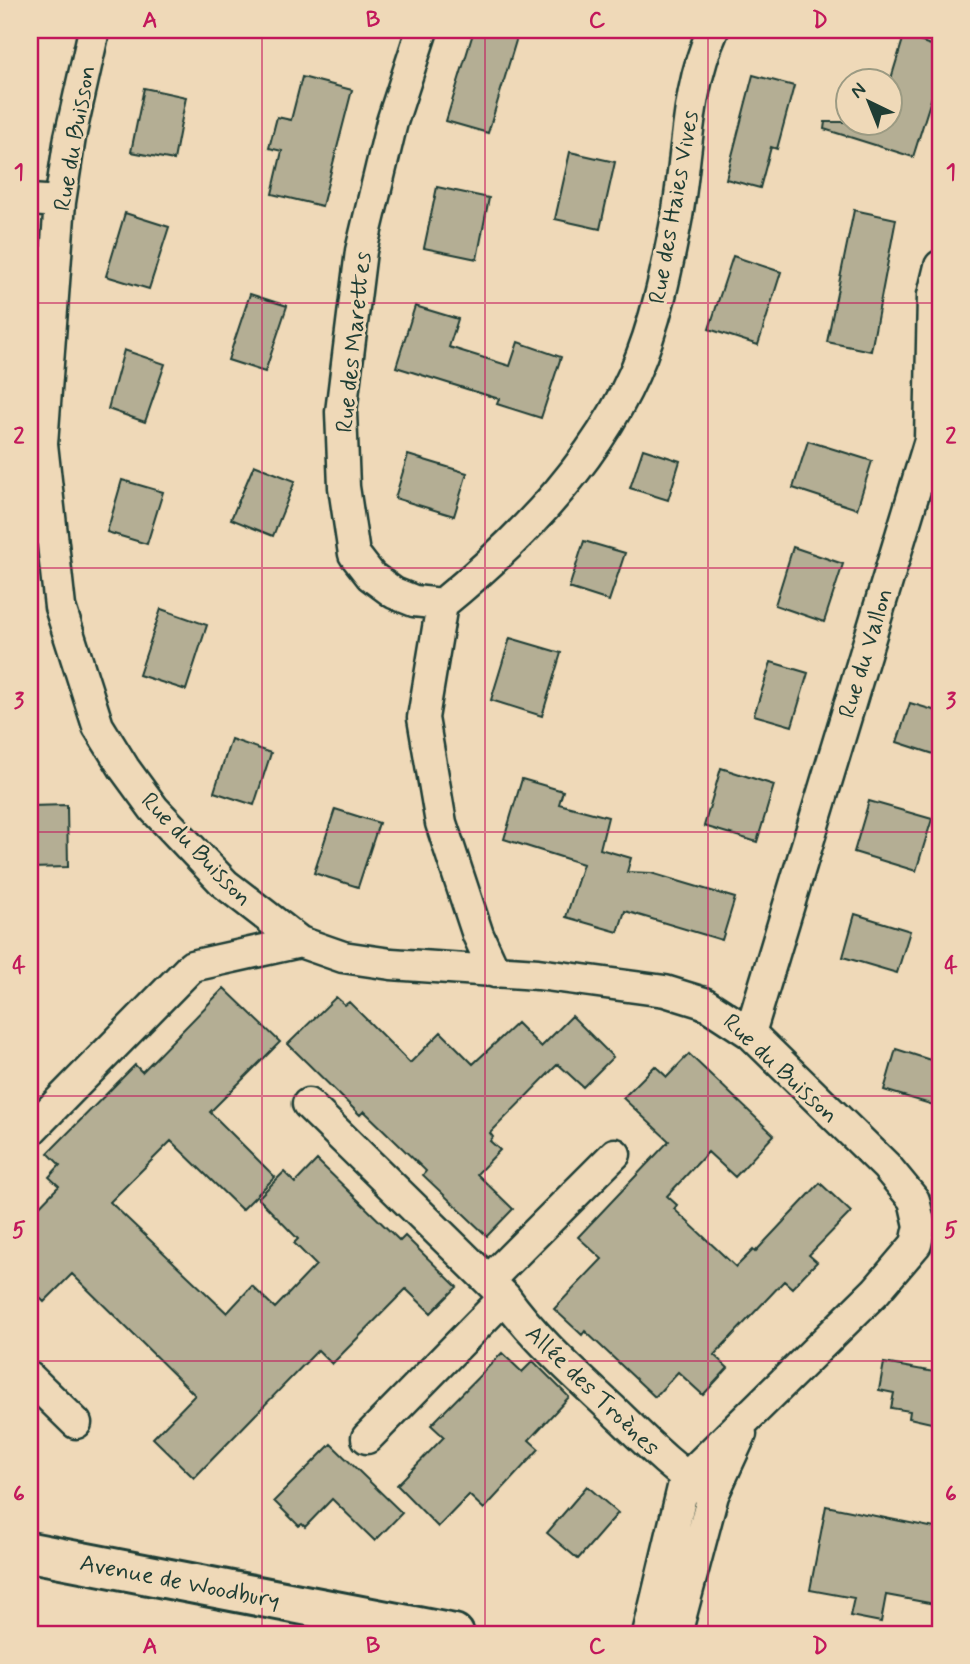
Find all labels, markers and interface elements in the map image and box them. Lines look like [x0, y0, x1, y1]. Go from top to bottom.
text: A [142, 6, 158, 36]
text: B [366, 6, 381, 36]
text: C [589, 6, 606, 36]
text: D [812, 6, 828, 36]
street label: Rue du Buisson [47, 63, 104, 214]
north arrow [834, 66, 904, 136]
text: N [845, 77, 872, 104]
street label: Rue des Haies Vives [642, 108, 707, 306]
text: 1 [14, 158, 24, 188]
text: 1 [946, 158, 956, 188]
street label: Rue des Marettes [330, 250, 379, 434]
text: 2 [13, 422, 25, 452]
text: 2 [945, 422, 957, 452]
street label: Rue du Vallon [832, 585, 901, 722]
text: 3 [14, 687, 25, 717]
text: 3 [946, 687, 957, 717]
street label: Rue du Buisson [134, 786, 258, 914]
text: 4 [12, 951, 26, 981]
text: 4 [944, 951, 958, 981]
street label: Rue du Buisson [716, 1008, 844, 1131]
text: 5 [12, 1216, 26, 1246]
text: 5 [944, 1216, 958, 1246]
street label: Allée des Troènes [518, 1319, 666, 1463]
text: 6 [13, 1480, 25, 1510]
text: 6 [945, 1480, 957, 1510]
street label: Avenue de Woodbury [77, 1548, 282, 1617]
text: A [142, 1632, 158, 1662]
text: B [366, 1632, 381, 1662]
text: C [589, 1632, 606, 1662]
text: D [812, 1632, 828, 1662]

